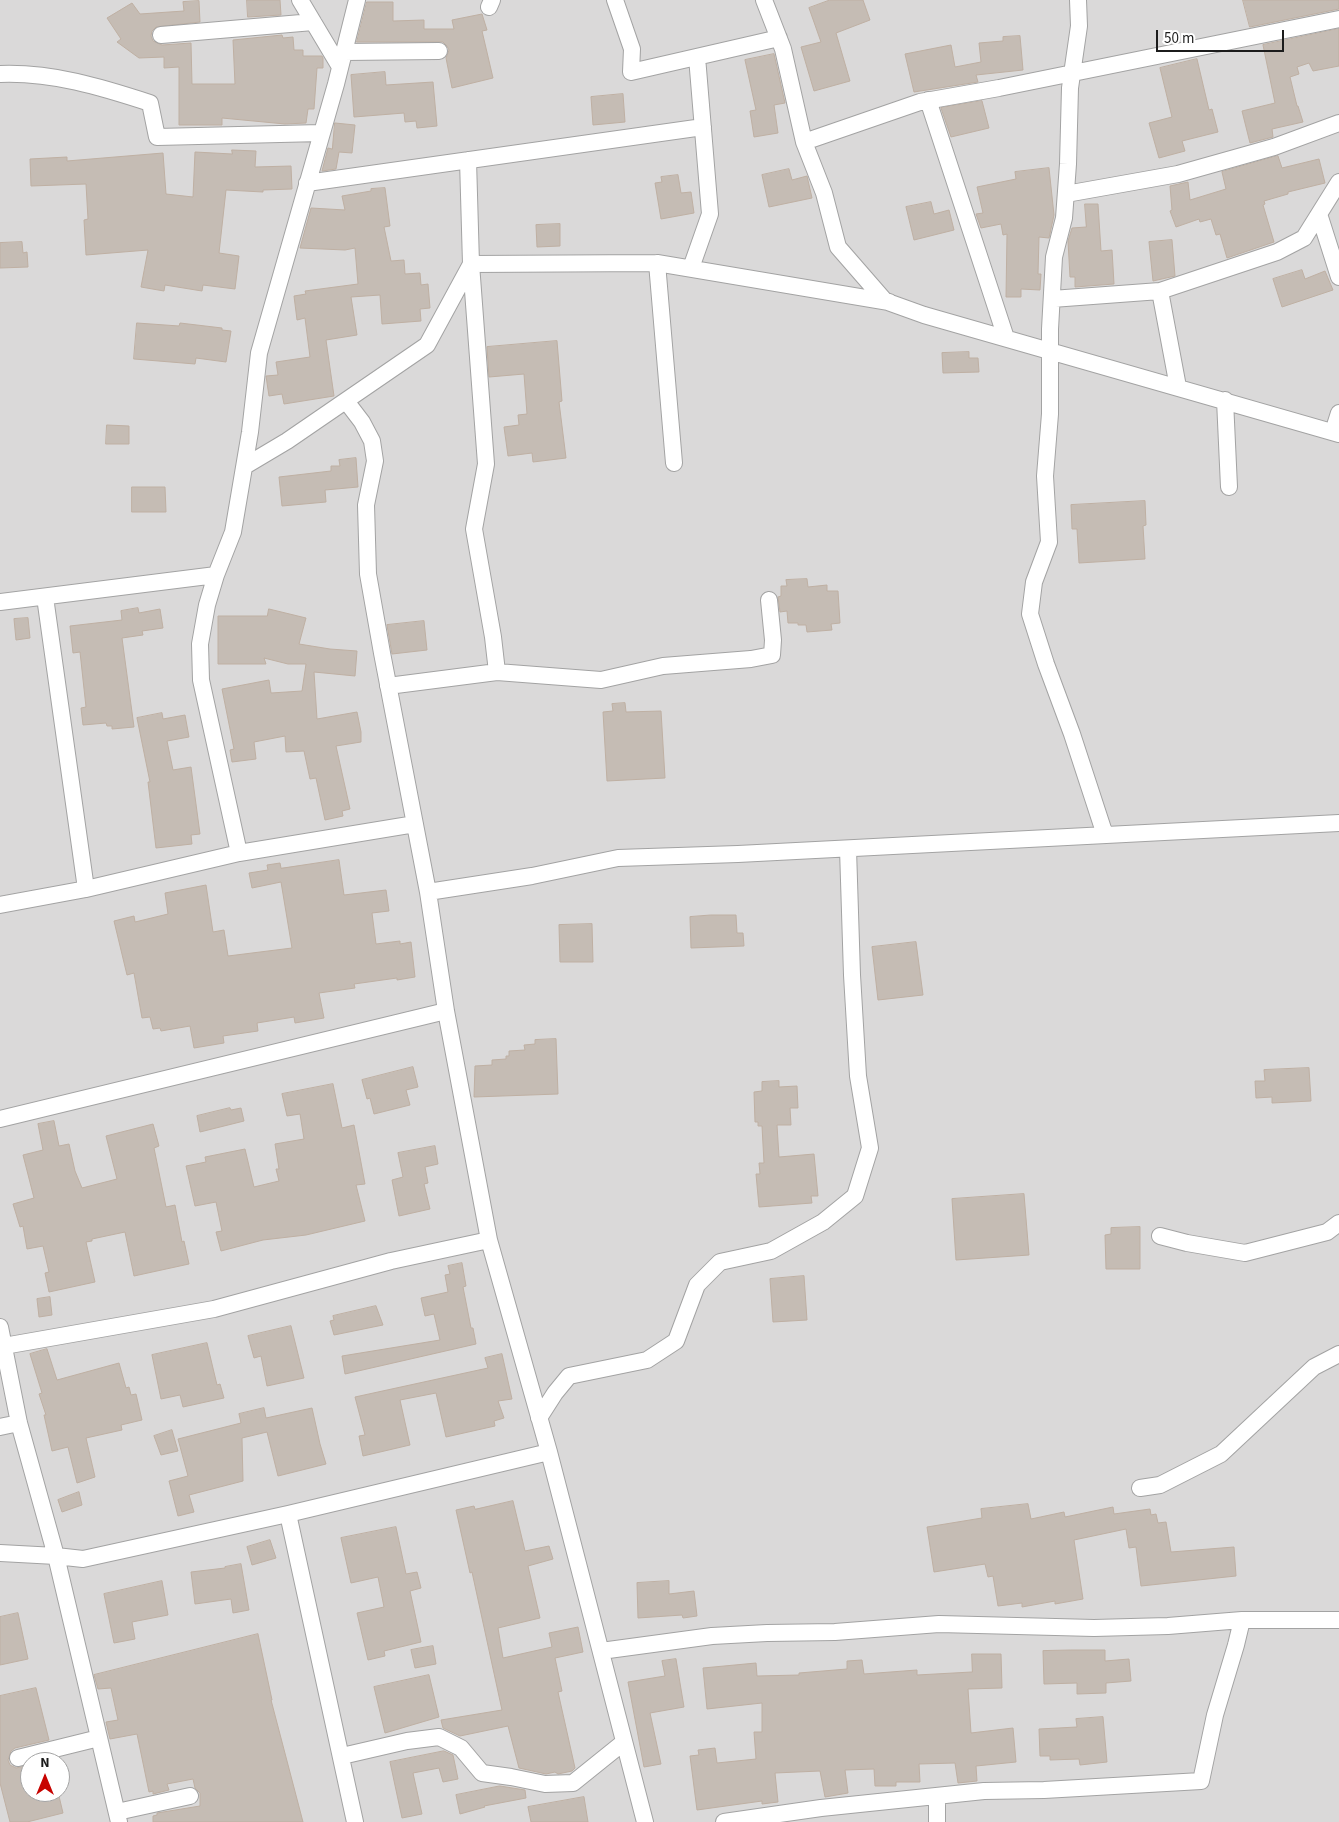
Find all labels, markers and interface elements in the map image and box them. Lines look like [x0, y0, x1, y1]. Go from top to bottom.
scale bar [1159, 20, 1286, 52]
text: 50 m [1164, 28, 1194, 49]
north arrow [20, 1752, 70, 1802]
text: N [40, 1753, 50, 1773]

